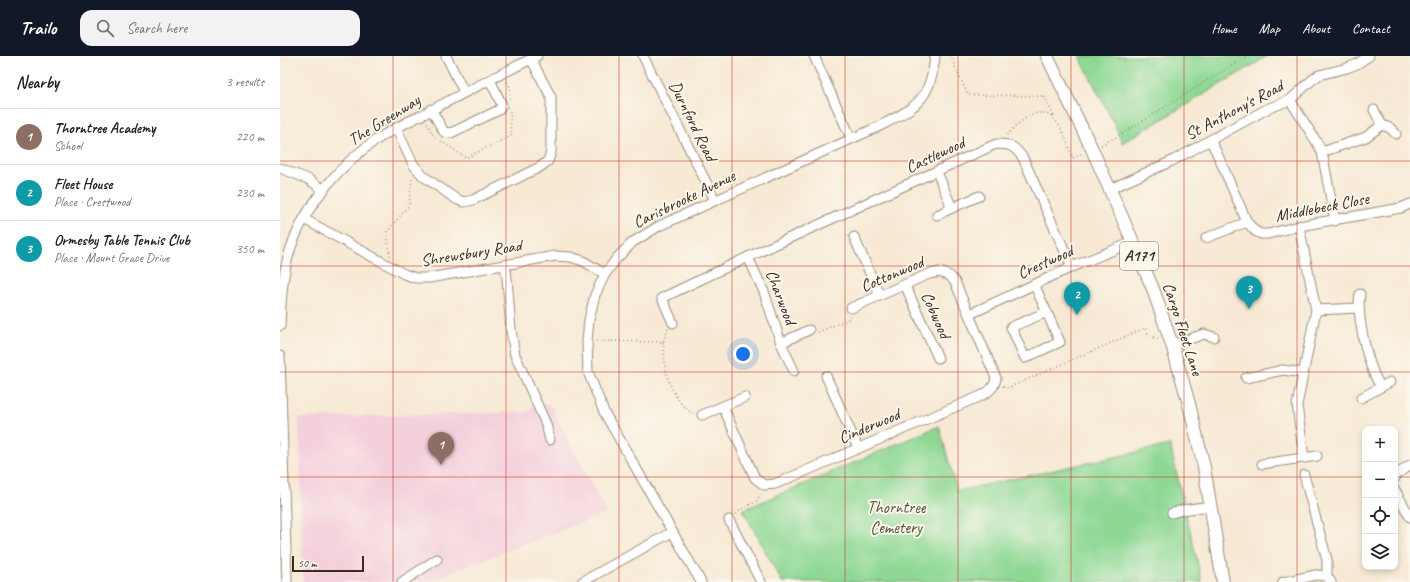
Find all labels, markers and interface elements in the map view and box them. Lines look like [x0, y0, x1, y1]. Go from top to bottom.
search box [80, 10, 360, 46]
text: Trailo [20, 16, 56, 40]
icon: search [94, 17, 116, 39]
text: Search here [126, 19, 188, 38]
text: Home [1211, 20, 1237, 37]
text: Map [1259, 20, 1280, 37]
text: About [1302, 20, 1330, 37]
text: Contact [1352, 20, 1390, 37]
text: Nearby [16, 72, 59, 93]
text: 3 results [226, 74, 264, 90]
street label: St Anthony's Road [1181, 74, 1289, 145]
street label: Durnford Road [665, 77, 722, 167]
street label: The Greenway [344, 89, 425, 150]
text: Thorntree Academy [54, 119, 155, 138]
text: 1 [26, 129, 32, 145]
text: 220 m [236, 129, 264, 145]
street label: Castlewood [902, 131, 971, 178]
text: School [54, 138, 82, 154]
street label: Carisbrooke Avenue [630, 165, 740, 233]
text: Fleet House [54, 175, 112, 194]
text: 2 [26, 185, 32, 201]
text: 230 m [236, 185, 264, 201]
street label: Middlebeck Close [1273, 187, 1372, 226]
text: Place · Crestwood [54, 194, 130, 210]
text: Ormesby Table Tennis Club [54, 231, 190, 250]
street label: Shrewsbury Road [419, 234, 526, 271]
street label: Crestwood [1014, 239, 1079, 284]
text: 3 [26, 241, 32, 257]
text: 350 m [236, 241, 264, 257]
road number: A171 [1120, 242, 1158, 270]
text: Place · Mount Grace Drive [54, 250, 169, 266]
street label: Cottonwood [857, 250, 930, 297]
street label: Charwood [761, 267, 802, 330]
pin: 3 [1236, 276, 1262, 309]
street label: Cargo Fleet Lane [1158, 280, 1208, 380]
pin: 2 [1064, 282, 1090, 315]
street label: Cobwood [916, 288, 956, 344]
your location [733, 344, 753, 364]
street label: Cinderwood [835, 402, 906, 448]
map controls [1362, 426, 1398, 570]
button: + [1362, 426, 1398, 462]
pin: 1 [428, 432, 454, 465]
button: − [1362, 462, 1398, 498]
park label: Thorntree Cemetery [867, 497, 927, 538]
button: locate [1362, 498, 1398, 534]
button: layers [1362, 534, 1398, 570]
scale bar [292, 554, 364, 573]
text: 50 m [298, 556, 317, 570]

